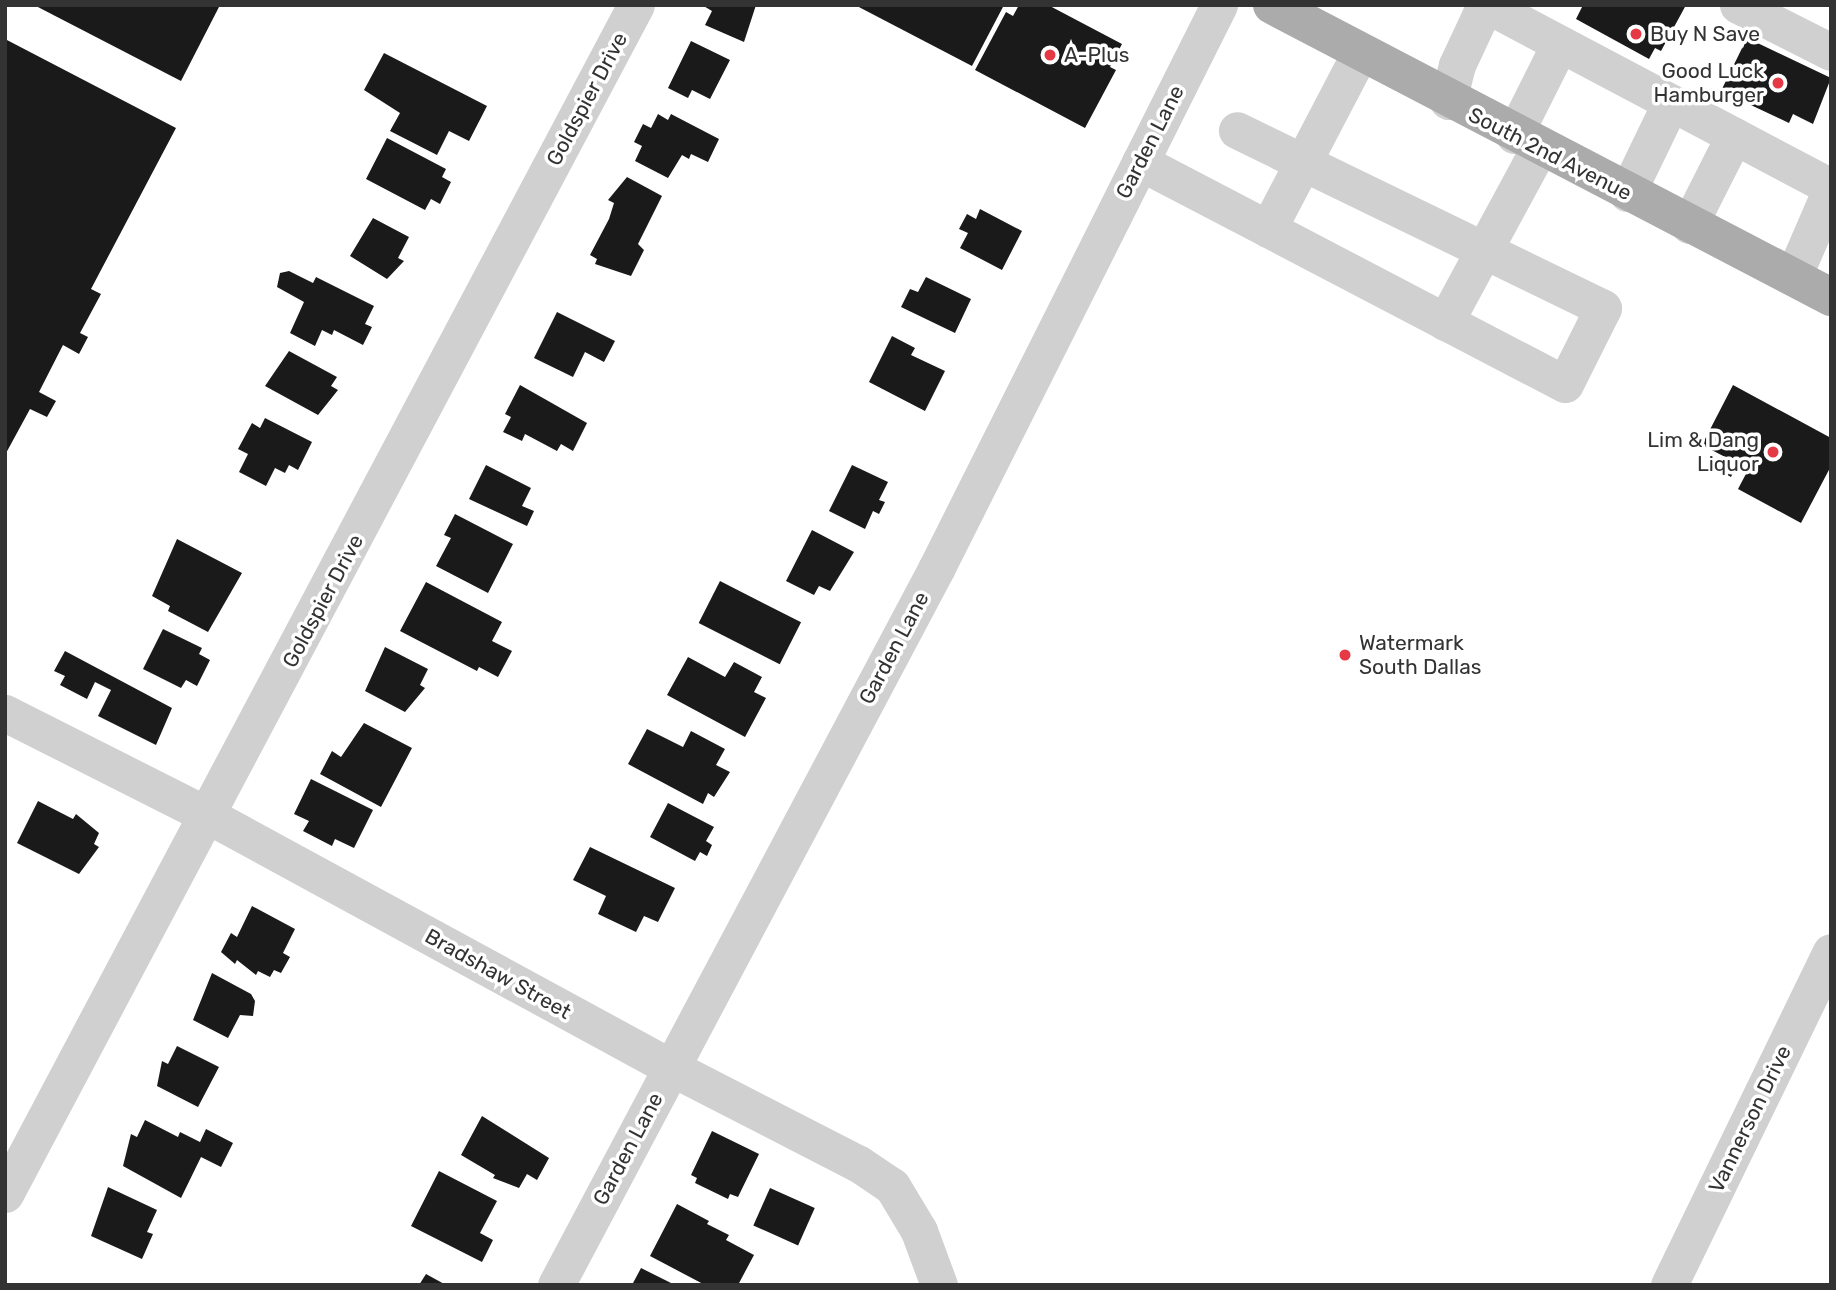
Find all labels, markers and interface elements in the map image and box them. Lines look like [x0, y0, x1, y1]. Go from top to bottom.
place label: Buy N Save [1650, 21, 1761, 47]
marker: Buy N Save [1628, 26, 1644, 42]
street label: Goldspier Drive [541, 28, 633, 170]
place label: A-Plus [1064, 42, 1130, 68]
marker: A-Plus [1042, 47, 1058, 63]
place label: Good Luck Hamburger [1654, 58, 1764, 108]
marker: Good Luck Hamburger [1770, 75, 1786, 91]
street label: Garden Lane [1111, 81, 1189, 203]
street label: South 2nd Avenue [1464, 102, 1636, 206]
place label: Lim & Dang Liquor [1647, 427, 1759, 477]
marker: Lim & Dang Liquor [1765, 444, 1781, 460]
street label: Goldspier Drive [277, 530, 369, 672]
street label: Garden Lane [854, 587, 934, 709]
place label: Watermark South Dallas [1359, 630, 1481, 680]
marker: Watermark South Dallas [1337, 647, 1353, 663]
street label: Bradshaw Street [420, 923, 576, 1025]
street label: Vannerson Drive [1703, 1041, 1797, 1197]
street label: Garden Lane [588, 1088, 668, 1210]

